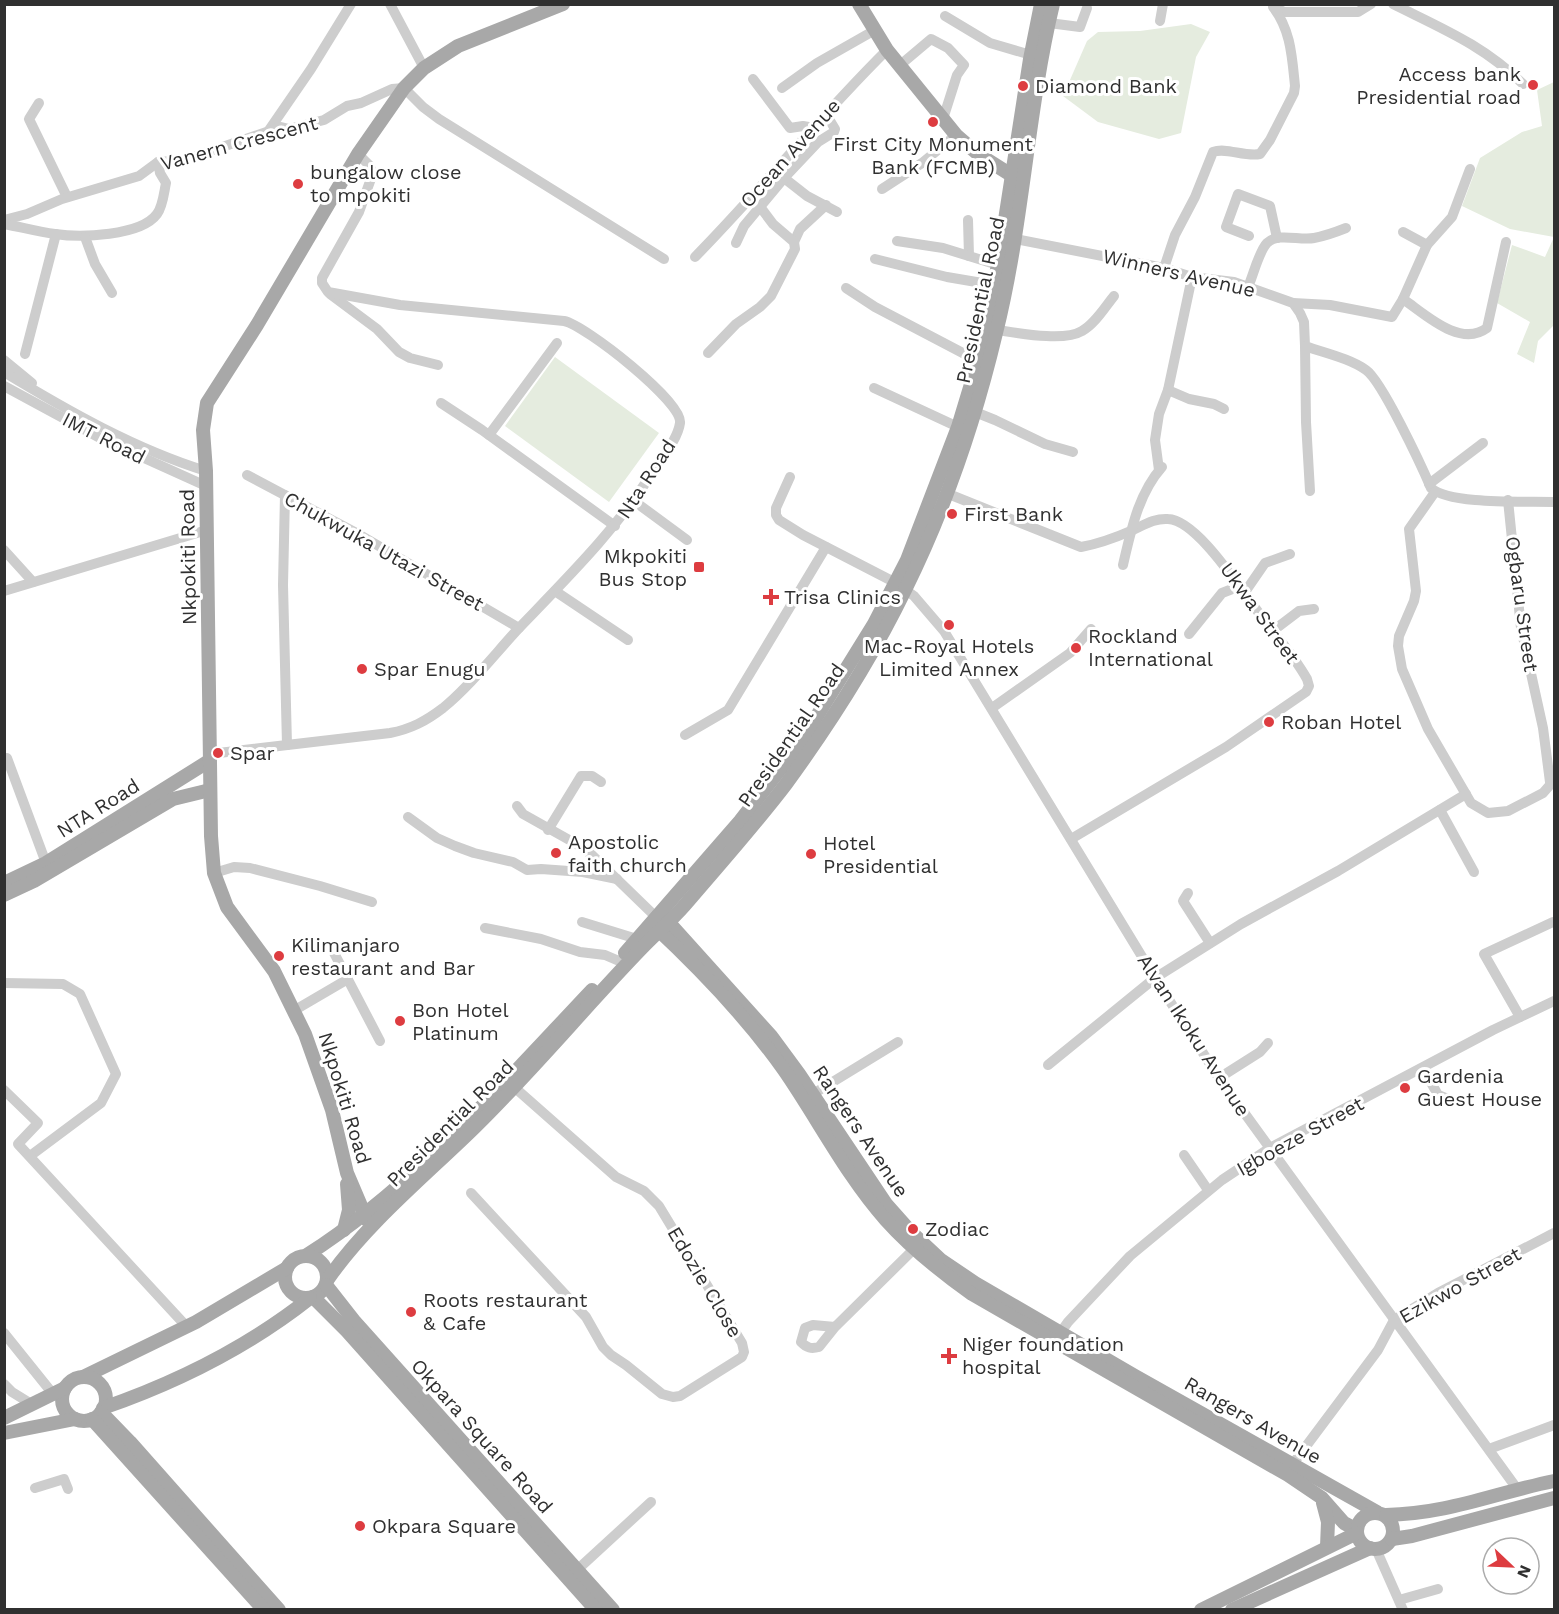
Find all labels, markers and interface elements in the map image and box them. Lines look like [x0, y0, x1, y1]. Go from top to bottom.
place label: Access bank Presidential road [1356, 62, 1521, 109]
place label: Diamond Bank [1035, 74, 1177, 98]
marker: Access bank Presidential road [1526, 78, 1540, 92]
marker: Diamond Bank [1016, 79, 1030, 93]
street label: Ocean Avenue [735, 94, 845, 212]
street label: Vanern Crescent [158, 110, 321, 175]
marker: First City Monument Bank (FCMB) [926, 115, 940, 129]
place label: First City Monument Bank (FCMB) [833, 132, 1034, 179]
place label: bungalow close to mpokiti [310, 160, 462, 207]
marker: bungalow close to mpokiti [291, 177, 305, 191]
street label: Presidential Road [951, 214, 1009, 386]
street label: Winners Avenue [1100, 244, 1258, 302]
street label: IMT Road [58, 407, 150, 469]
street label: Nta Road [612, 435, 680, 523]
street label: Chukwuka Utazi Street [280, 486, 489, 616]
street label: Nkpokiti Road [175, 489, 201, 625]
place label: First Bank [964, 502, 1063, 526]
marker: First Bank [945, 507, 959, 521]
street label: Ogbaru Street [1501, 535, 1544, 674]
place label: Mkpokiti Bus Stop [599, 544, 687, 591]
street label: Ukwa Street [1215, 557, 1305, 669]
marker: Mkpokiti Bus Stop [692, 560, 706, 574]
place label: Trisa Clinics [784, 585, 901, 609]
marker: Trisa Clinics [762, 588, 780, 606]
marker: Mac-Royal Hotels Limited Annex [942, 618, 956, 632]
place label: Rockland International [1088, 624, 1213, 671]
place label: Mac-Royal Hotels Limited Annex [864, 634, 1034, 681]
marker: Rockland International [1069, 641, 1083, 655]
place label: Spar Enugu [374, 657, 486, 681]
street label: Presidential Road [732, 659, 850, 811]
marker: Spar Enugu [355, 662, 369, 676]
place label: Roban Hotel [1281, 710, 1401, 734]
marker: Roban Hotel [1262, 715, 1276, 729]
place label: Spar [230, 741, 275, 765]
marker: Spar [211, 746, 225, 760]
street label: NTA Road [52, 773, 144, 843]
place label: Apostolic faith church [568, 830, 687, 877]
place label: Hotel Presidential [823, 831, 938, 878]
marker: Apostolic faith church [549, 846, 563, 860]
marker: Hotel Presidential [804, 847, 818, 861]
place label: Kilimanjaro restaurant and Bar [291, 933, 475, 980]
marker: Kilimanjaro restaurant and Bar [272, 949, 286, 963]
street label: Alvan Ikoku Avenue [1133, 949, 1255, 1121]
place label: Bon Hotel Platinum [412, 998, 509, 1045]
marker: Bon Hotel Platinum [393, 1014, 407, 1028]
street label: Nkpokiti Road [314, 1029, 376, 1167]
street label: Presidential Road [381, 1054, 519, 1192]
street label: Rangers Avenue [808, 1060, 914, 1202]
place label: Gardenia Guest House [1417, 1064, 1542, 1111]
marker: Gardenia Guest House [1398, 1081, 1412, 1095]
street label: Igboeze Street [1232, 1091, 1368, 1181]
place label: Zodiac [925, 1217, 990, 1241]
street label: Edozie Close [663, 1222, 747, 1342]
marker: Zodiac [906, 1222, 920, 1236]
street label: Ezikwo Street [1395, 1241, 1526, 1328]
place label: Roots restaurant & Cafe [423, 1288, 588, 1335]
marker: Roots restaurant & Cafe [404, 1305, 418, 1319]
place label: Niger foundation hospital [962, 1332, 1124, 1379]
marker: Niger foundation hospital [940, 1347, 958, 1365]
street label: Okpara Square Road [406, 1354, 558, 1518]
street label: Rangers Avenue [1180, 1371, 1326, 1469]
place label: Okpara Square [372, 1514, 516, 1538]
marker: Okpara Square [353, 1519, 367, 1533]
north arrow [1481, 1536, 1541, 1596]
text: N [1513, 1562, 1535, 1581]

